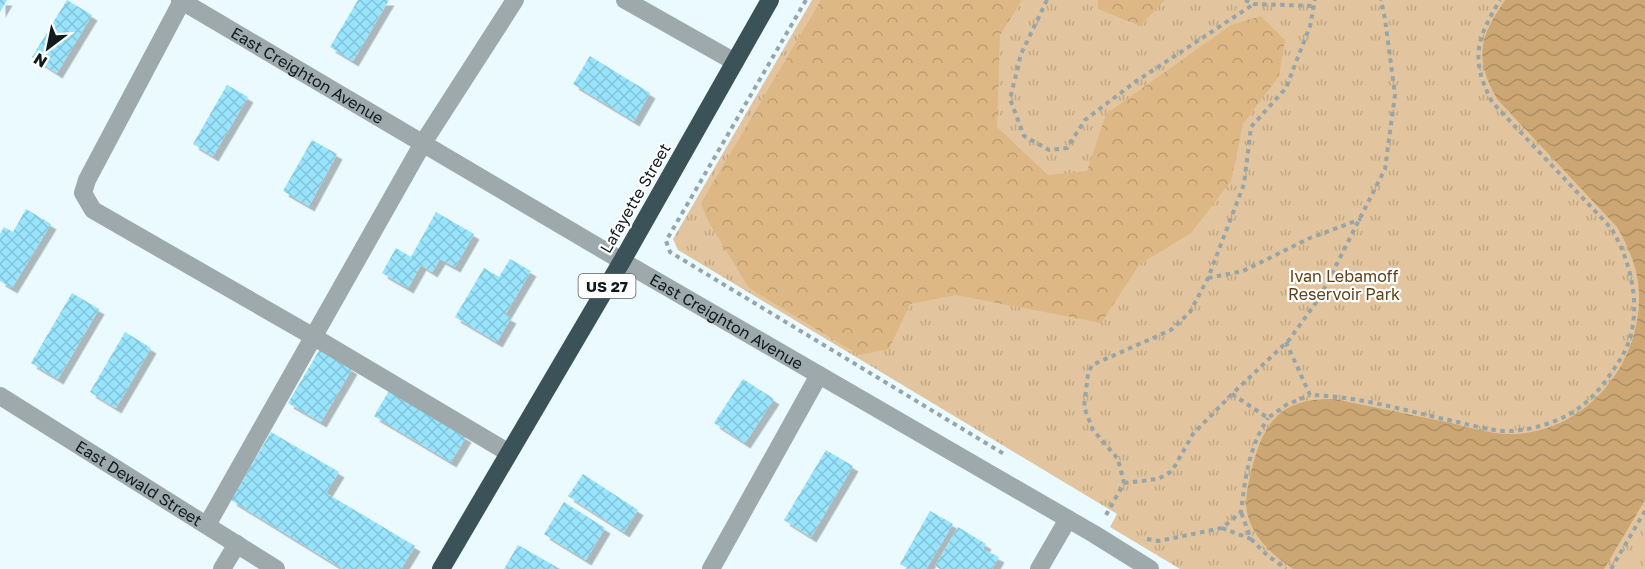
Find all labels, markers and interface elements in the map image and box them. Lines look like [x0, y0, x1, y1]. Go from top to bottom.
north arrow [18, 18, 78, 78]
street label: East Creighton Avenue [227, 22, 387, 128]
text: N [30, 49, 51, 72]
street label: Lafayette Street [595, 139, 675, 257]
park label: Ivan Lebamoff Reservoir Park [1288, 266, 1400, 304]
street label: East Creighton Avenue [646, 269, 807, 374]
road number: US 27 [578, 274, 636, 298]
street label: East Dewald Street [72, 436, 206, 530]

